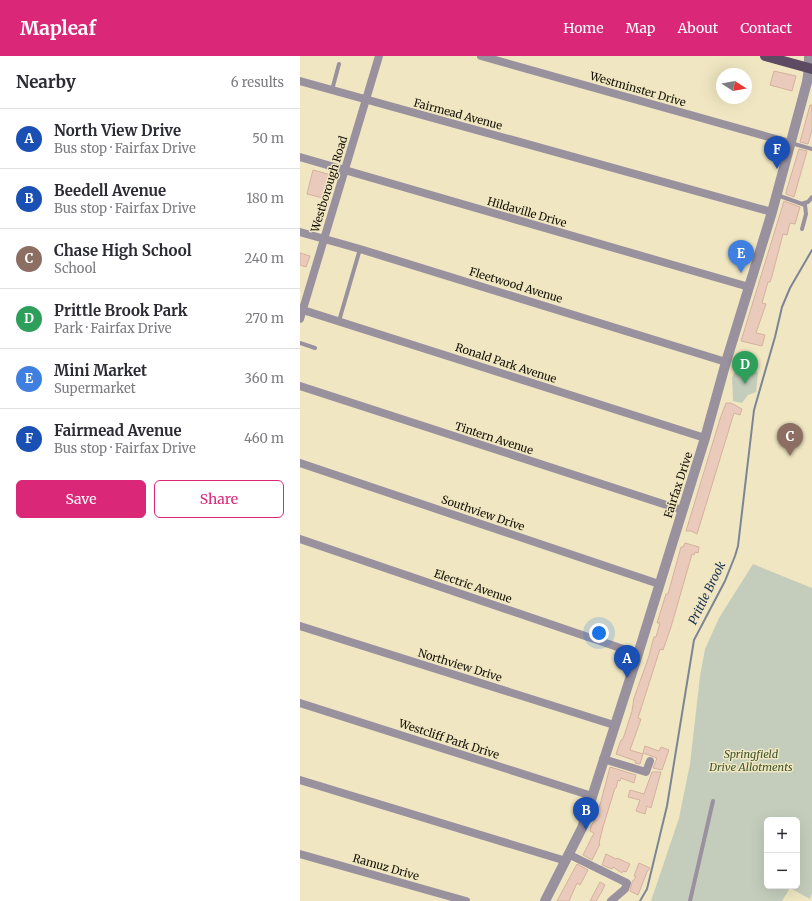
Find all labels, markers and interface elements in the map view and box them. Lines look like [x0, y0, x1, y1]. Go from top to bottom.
text: Mapleaf [20, 16, 96, 40]
text: Home [563, 19, 604, 37]
text: Map [626, 19, 655, 37]
text: About [677, 19, 718, 37]
text: Contact [740, 19, 792, 37]
street label: Westminster Drive [587, 68, 688, 109]
north arrow [716, 68, 752, 104]
text: Nearby [16, 71, 76, 93]
text: 6 results [231, 74, 284, 91]
street label: Fairmead Avenue [412, 95, 504, 133]
text: North View Drive [54, 121, 181, 140]
text: A [24, 130, 34, 147]
text: 50 m [252, 130, 284, 147]
street label: Westborough Road [307, 134, 350, 235]
pin: F [764, 136, 790, 169]
text: Bus stop · Fairfax Drive [54, 140, 196, 157]
text: Beedell Avenue [54, 181, 166, 200]
text: B [24, 190, 34, 207]
text: 180 m [246, 190, 284, 207]
street label: Hildaville Drive [486, 194, 568, 230]
text: Bus stop · Fairfax Drive [54, 200, 196, 217]
pin: E [728, 240, 754, 273]
text: Chase High School [54, 241, 192, 260]
text: C [25, 250, 33, 267]
text: 240 m [244, 250, 284, 267]
text: School [54, 260, 96, 277]
street label: Fleetwood Avenue [468, 264, 565, 306]
text: Prittle Brook Park [54, 301, 188, 320]
text: D [24, 310, 34, 327]
text: 270 m [245, 310, 284, 327]
text: Park · Fairfax Drive [54, 320, 172, 337]
street label: Ronald Park Avenue [454, 340, 559, 386]
pin: D [732, 351, 758, 384]
text: Mini Market [54, 361, 147, 380]
text: E [25, 370, 33, 387]
text: 360 m [245, 370, 284, 387]
text: Supermarket [54, 380, 136, 397]
street label: Tintern Avenue [453, 419, 535, 457]
text: Fairmead Avenue [54, 421, 182, 440]
pin: C [777, 423, 803, 456]
text: F [25, 430, 33, 447]
text: 460 m [244, 430, 284, 447]
text: Bus stop · Fairfax Drive [54, 440, 196, 457]
street label: Fairfax Drive [661, 450, 695, 520]
button: Save [16, 480, 146, 518]
button: Share [154, 480, 284, 518]
street label: Southview Drive [439, 492, 527, 534]
water label: Prittle Brook [685, 558, 728, 627]
street label: Electric Avenue [432, 566, 514, 606]
your location [589, 623, 609, 643]
pin: A [614, 645, 640, 678]
street label: Northview Drive [416, 646, 504, 685]
street label: Westcliff Park Drive [396, 716, 501, 762]
park label: Springfield Drive Allotments [708, 747, 793, 774]
pin: B [573, 797, 599, 830]
map controls [764, 817, 800, 889]
button: + [764, 817, 800, 853]
street label: Ramuz Drive [351, 851, 421, 883]
button: − [764, 853, 800, 889]

